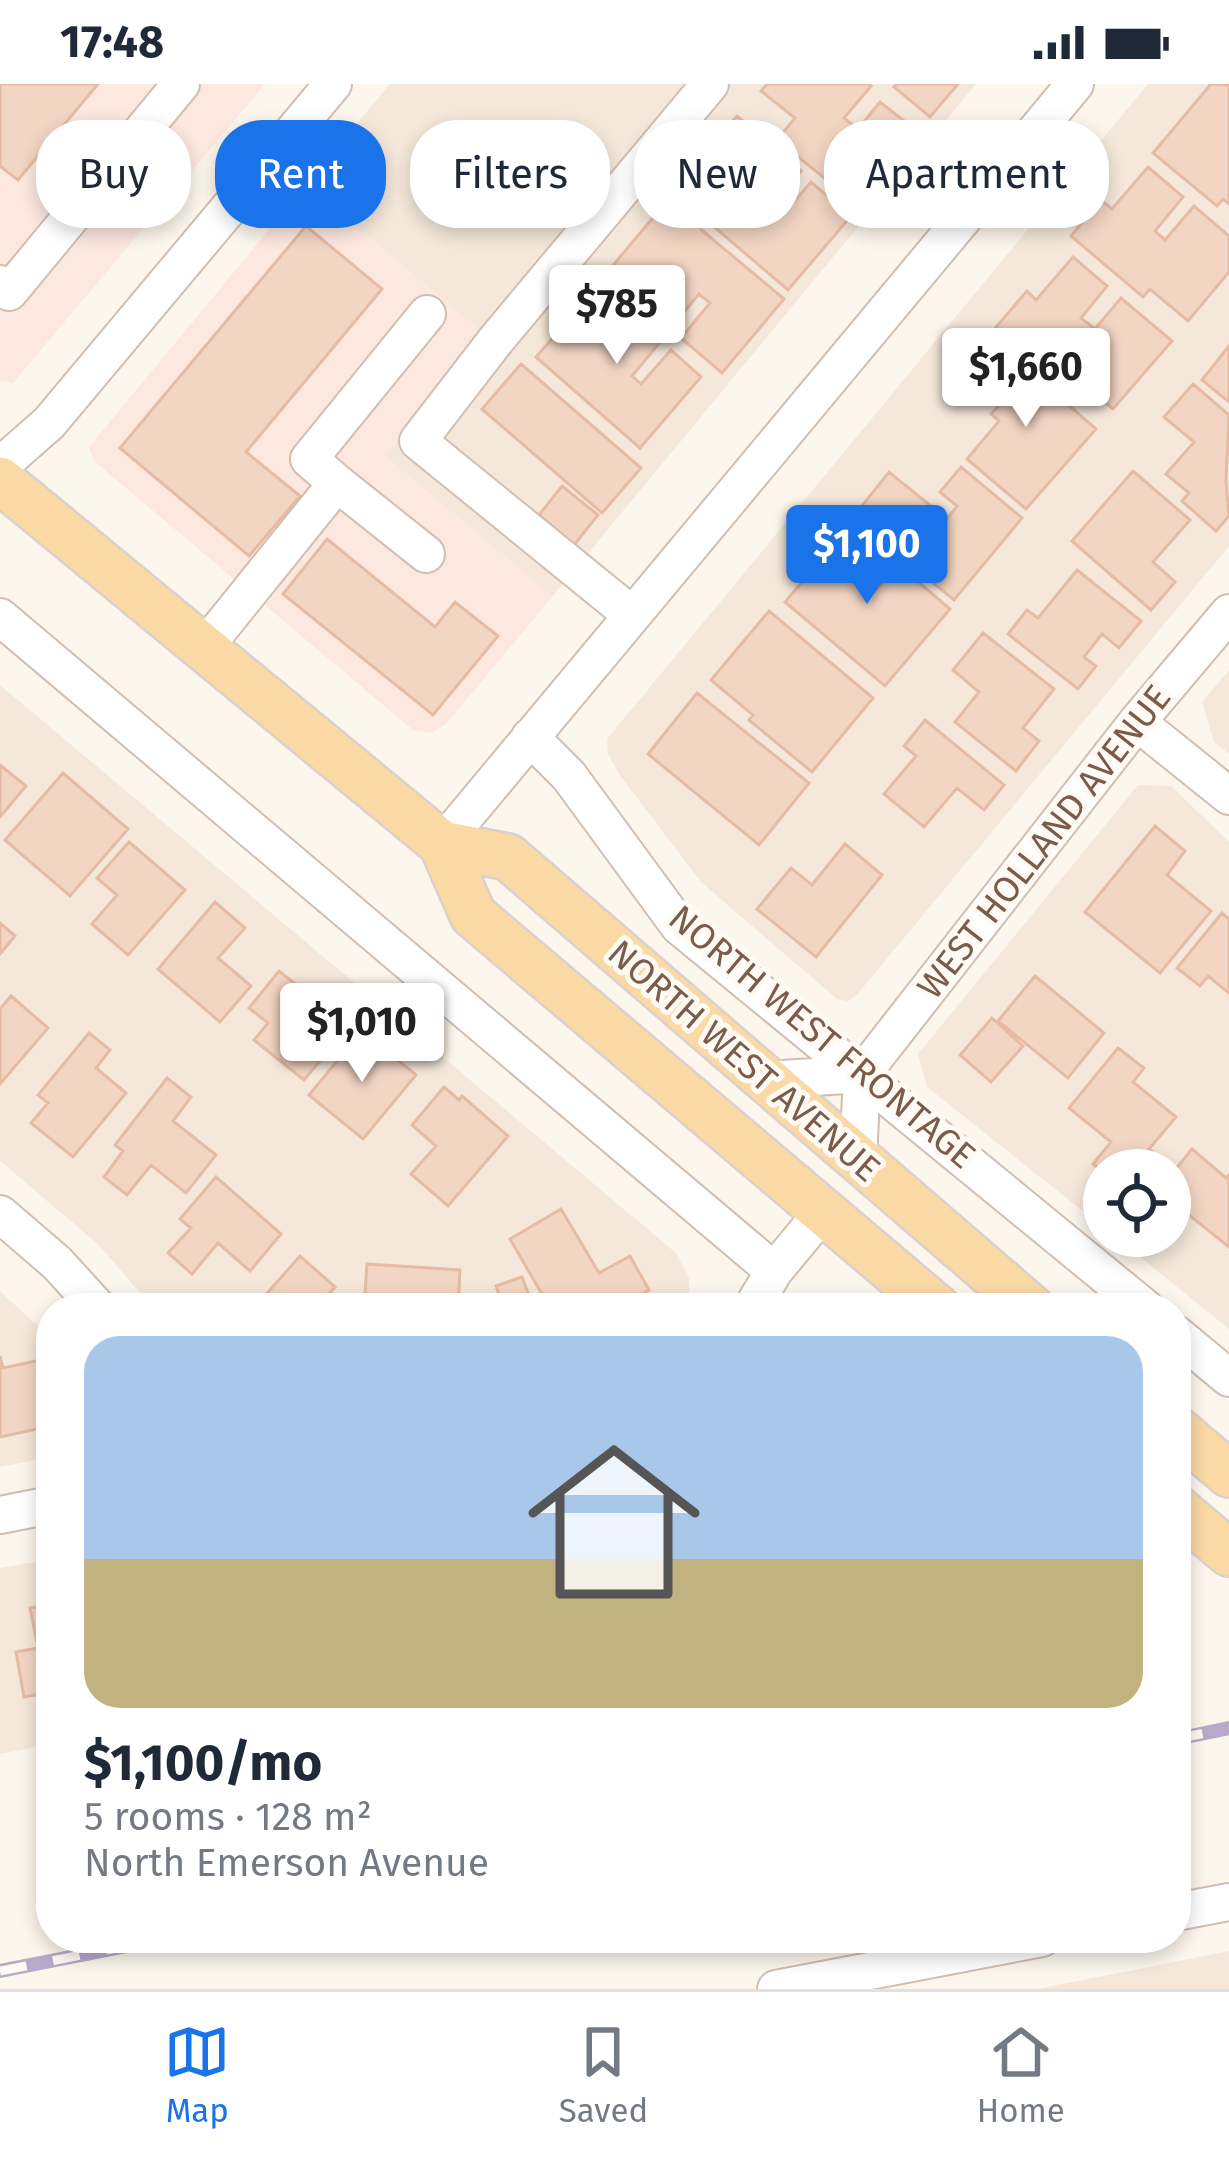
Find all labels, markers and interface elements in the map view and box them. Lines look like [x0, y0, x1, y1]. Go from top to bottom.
text: 17:48 [60, 15, 164, 69]
chip: Buy [36, 120, 191, 228]
chip: Rent [215, 120, 386, 228]
chip: Filters [410, 120, 610, 228]
chip: New [634, 120, 800, 228]
chip: Apartment [824, 120, 1109, 228]
pin: $785 [546, 265, 688, 367]
text: $785 [576, 281, 658, 327]
pin: $1,660 [928, 328, 1124, 430]
text: $1,660 [969, 344, 1083, 390]
pin: $1,100 [769, 505, 965, 607]
text: $1,100 [813, 521, 921, 567]
street label: WEST HOLLAND AVENUE [908, 676, 1180, 1008]
street label: NORTH WEST FRONTAGE [660, 896, 984, 1178]
street label: NORTH WEST AVENUE [599, 931, 889, 1191]
pin: $1,010 [264, 983, 460, 1085]
text: $1,010 [307, 999, 417, 1045]
map controls [1083, 1149, 1191, 1257]
button: locate [1083, 1149, 1191, 1257]
icon: home [506, 1414, 722, 1630]
text: $1,100/mo [84, 1732, 322, 1794]
text: 5 rooms · 128 m² [84, 1794, 372, 1840]
text: North Emerson Avenue [84, 1840, 489, 1886]
tab: Map [164, 2019, 230, 2131]
tab: Saved [559, 2019, 648, 2131]
tab: Home [977, 2019, 1065, 2131]

